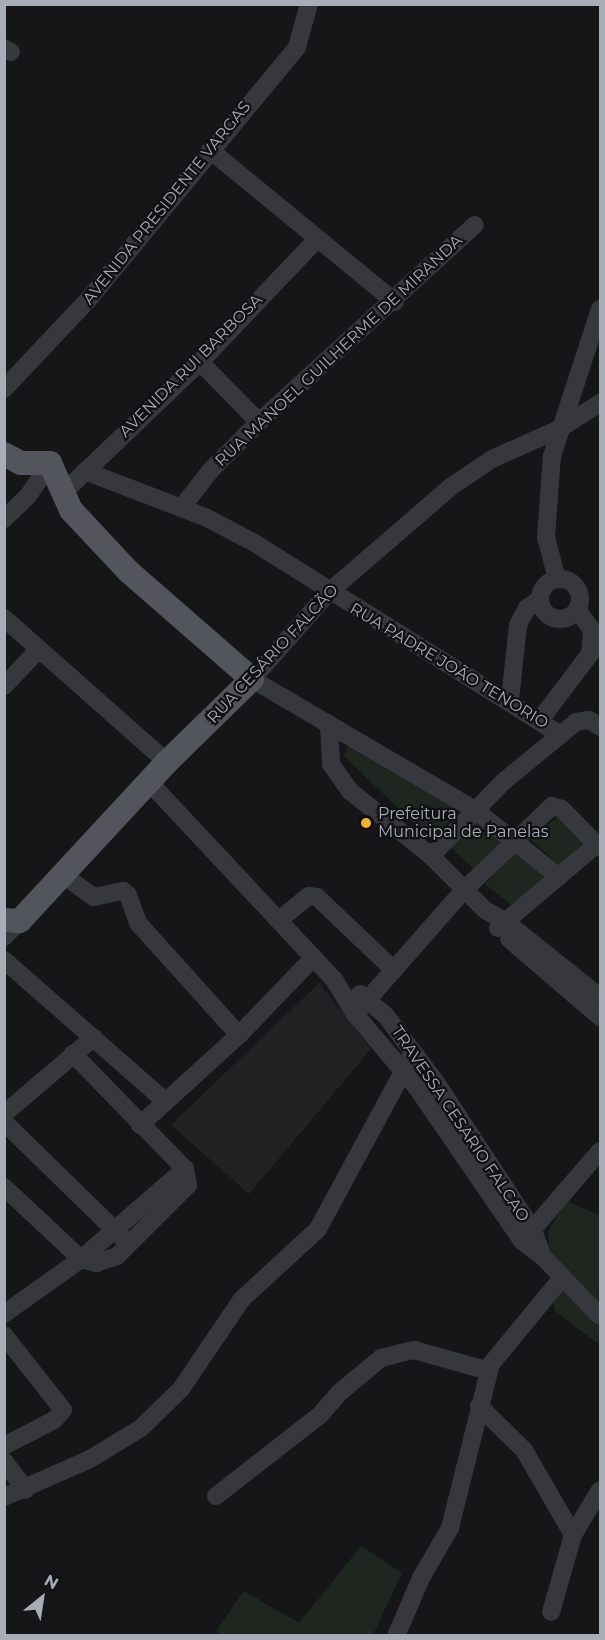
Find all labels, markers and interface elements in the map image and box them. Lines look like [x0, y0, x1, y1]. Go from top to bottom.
street label: AVENIDA PRESIDENTE VARGAS [79, 98, 255, 308]
street label: RUA MANOEL GUILHERME DE MIRANDA [212, 231, 466, 471]
street label: AVENIDA RUI BARBOSA [116, 291, 266, 441]
street label: RUA CESÁRIO FALCÃO [204, 580, 342, 728]
street label: RUA PADRE JOÃO TENORIO [346, 599, 552, 733]
place label: Prefeitura Municipal de Panelas [378, 804, 548, 842]
marker: Prefeitura Municipal de Panelas [359, 816, 373, 830]
street label: TRAVESSA CESARIO FALCAO [387, 1022, 533, 1226]
north arrow [12, 1568, 72, 1628]
text: N [41, 1571, 62, 1593]

